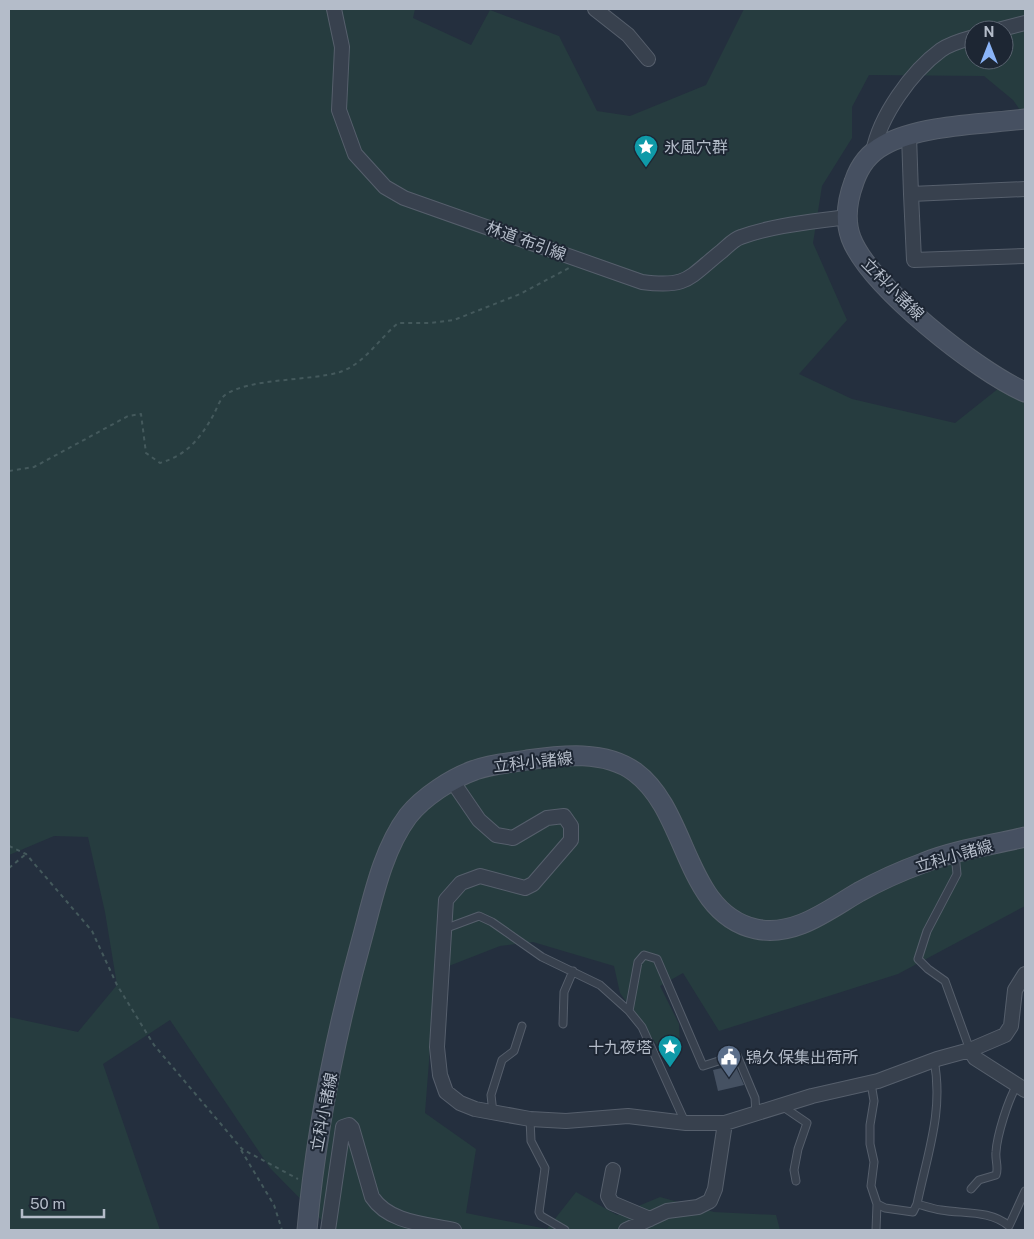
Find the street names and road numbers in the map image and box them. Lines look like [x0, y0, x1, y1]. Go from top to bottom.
street label: 林道 布引線 [483, 218, 569, 264]
street label: 立科小諸線 [858, 254, 928, 324]
street label: 立科小諸線 [492, 748, 574, 776]
street label: 立科小諸線 [913, 836, 995, 876]
street label: 立科小諸線 [307, 1071, 341, 1153]

